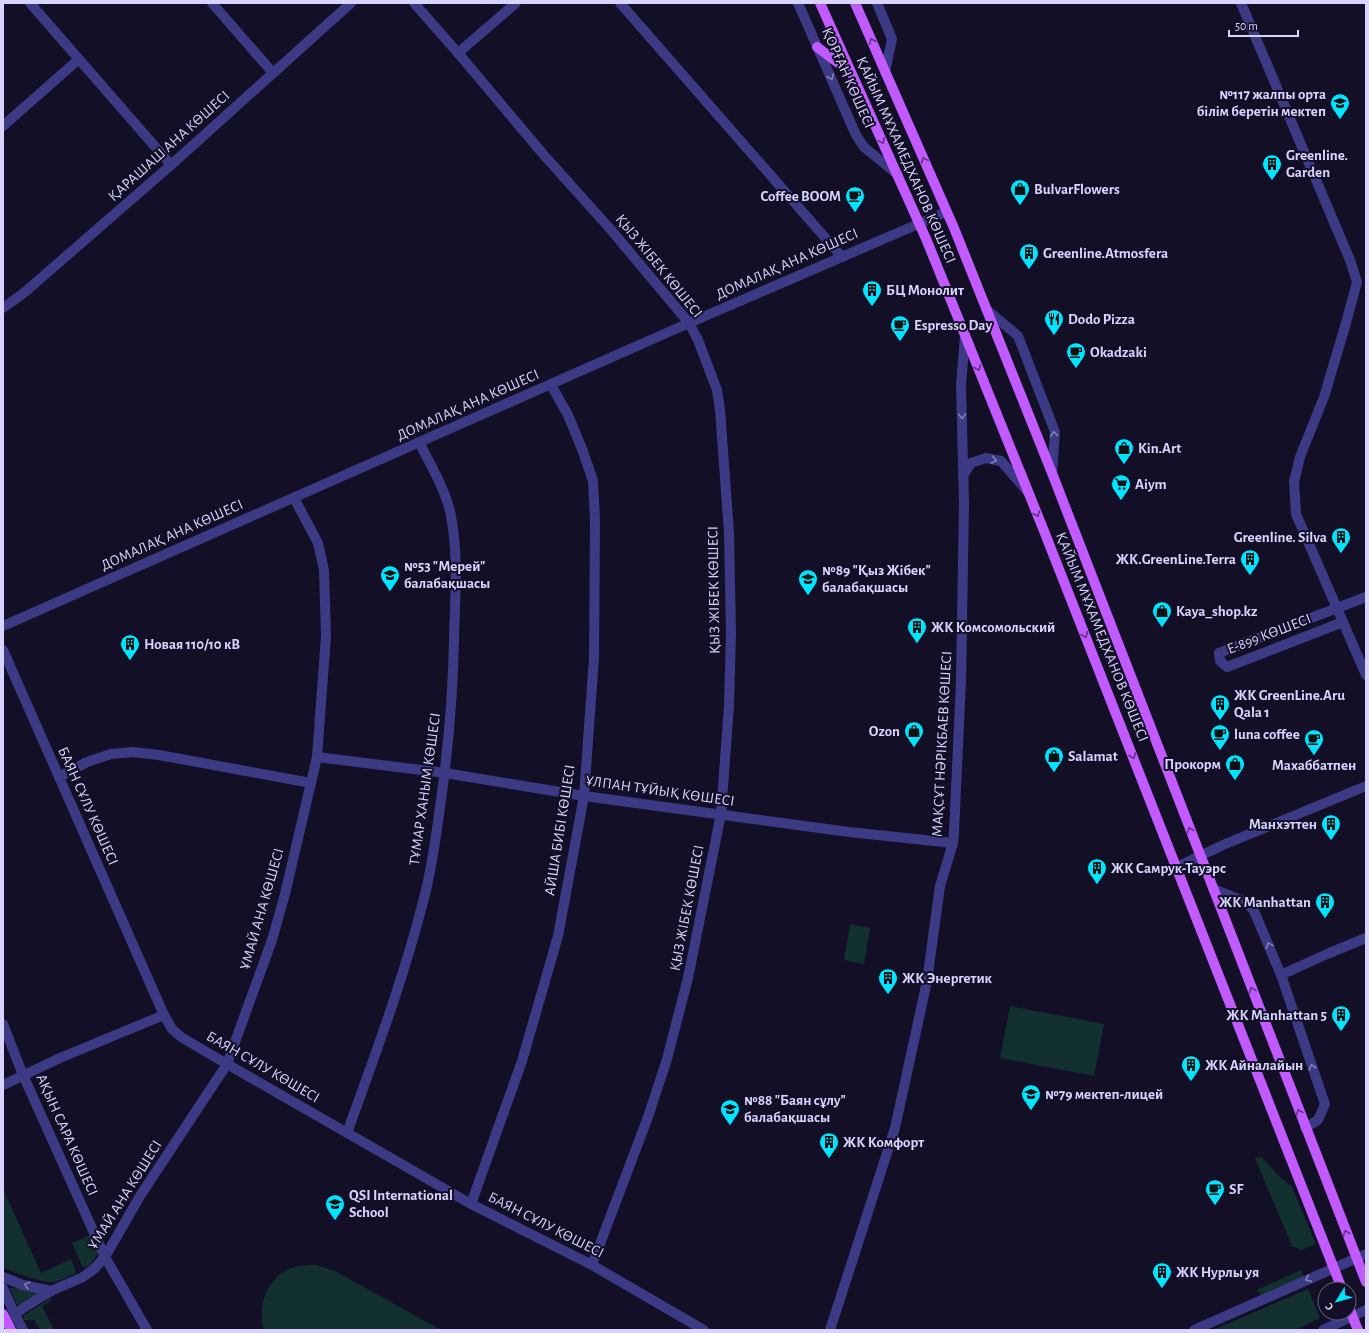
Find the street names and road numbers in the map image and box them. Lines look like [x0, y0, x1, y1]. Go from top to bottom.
street label: ҚОРҒАН КӨШЕСІ [819, 25, 877, 131]
street label: ҚАЙЫМ МҰХАМЕДХАНОВ КӨШЕСІ [853, 54, 959, 266]
street label: ҚАРАШАШ АНА КӨШЕСІ [105, 88, 233, 204]
street label: ҚЫЗ ЖІБЕК КӨШЕСІ [613, 211, 705, 321]
street label: ДОМАЛАҚ АНА КӨШЕСІ [713, 226, 861, 302]
street label: ДОМАЛАҚ АНА КӨШЕСІ [394, 367, 542, 443]
street label: ДОМАЛАҚ АНА КӨШЕСІ [98, 497, 246, 573]
street label: ҚЫЗ ЖІБЕК КӨШЕСІ [705, 526, 723, 654]
street label: ҚАЙЫМ МҰХАМЕДХАНОВ КӨШЕСІ [1053, 530, 1151, 744]
street label: Е-899 КӨШЕСІ [1225, 611, 1313, 657]
street label: МАҚСҰТ НӘРІКБАЕВ КӨШЕСІ [930, 650, 954, 838]
street label: ТҰМАР ХАНЫМ КӨШЕСІ [407, 712, 443, 866]
street label: БАЯН СҰЛУ КӨШЕСІ [55, 744, 121, 868]
street label: АЙША БИБІ КӨШЕСІ [542, 763, 578, 897]
street label: ҰЛПАН ТҰЙЫҚ КӨШЕСІ [585, 773, 735, 809]
street label: ҚЫЗ ЖІБЕК КӨШЕСІ [667, 844, 707, 972]
street label: ҰМАЙ АНА КӨШЕСІ [237, 846, 287, 972]
street label: БАЯН СҰЛУ КӨШЕСІ [204, 1029, 322, 1105]
street label: АҚЫН САРА КӨШЕСІ [33, 1072, 101, 1198]
street label: ҰМАЙ АНА КӨШЕСІ [85, 1138, 165, 1252]
street label: БАЯН СҰЛУ КӨШЕСІ [486, 1189, 606, 1261]

